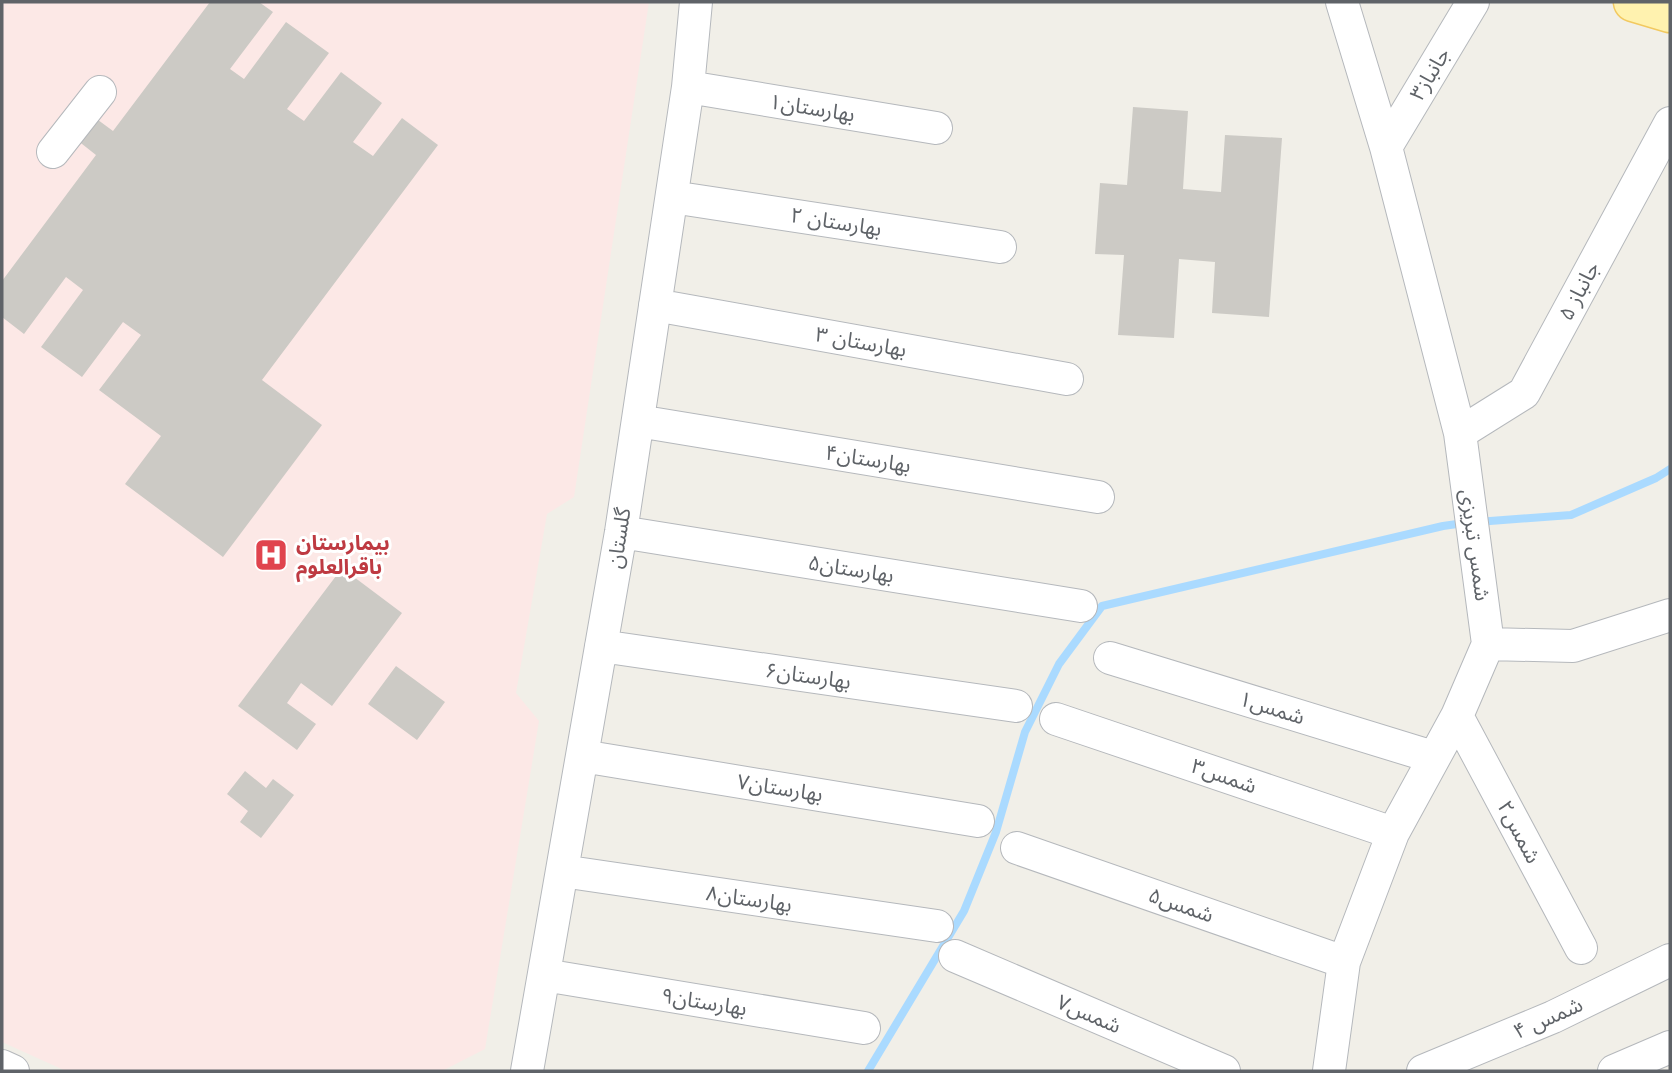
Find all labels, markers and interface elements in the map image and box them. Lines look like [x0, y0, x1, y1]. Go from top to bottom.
street label: جانباز۳ [1403, 42, 1455, 105]
street label: بهارستان۱ [768, 87, 857, 127]
street label: بهارستان ۲ [789, 201, 884, 241]
street label: جانباز ۵ [1552, 257, 1604, 324]
street label: بهارستان ۳ [814, 320, 909, 362]
street label: بهارستان۴ [824, 438, 913, 478]
street label: شمس تبریزی [1455, 487, 1497, 602]
street label: گلستان [600, 505, 636, 570]
place label: بیمارستان باقرالعلوم [296, 529, 390, 583]
hospital icon: بیمارستان باقرالعلوم [252, 536, 290, 574]
street label: بهارستان۵ [807, 548, 896, 588]
street label: بهارستان۶ [764, 656, 853, 694]
street label: شمس۱ [1236, 685, 1308, 729]
street label: شمس۳ [1188, 752, 1260, 798]
street label: بهارستان۷ [736, 767, 825, 807]
street label: شمس۲ [1493, 796, 1547, 867]
street label: بهارستان۸ [705, 879, 794, 917]
street label: شمس۵ [1145, 881, 1217, 927]
street label: بهارستان۹ [660, 981, 749, 1021]
street label: شمس۷ [1053, 988, 1125, 1038]
street label: شمس ۴ [1509, 990, 1586, 1044]

